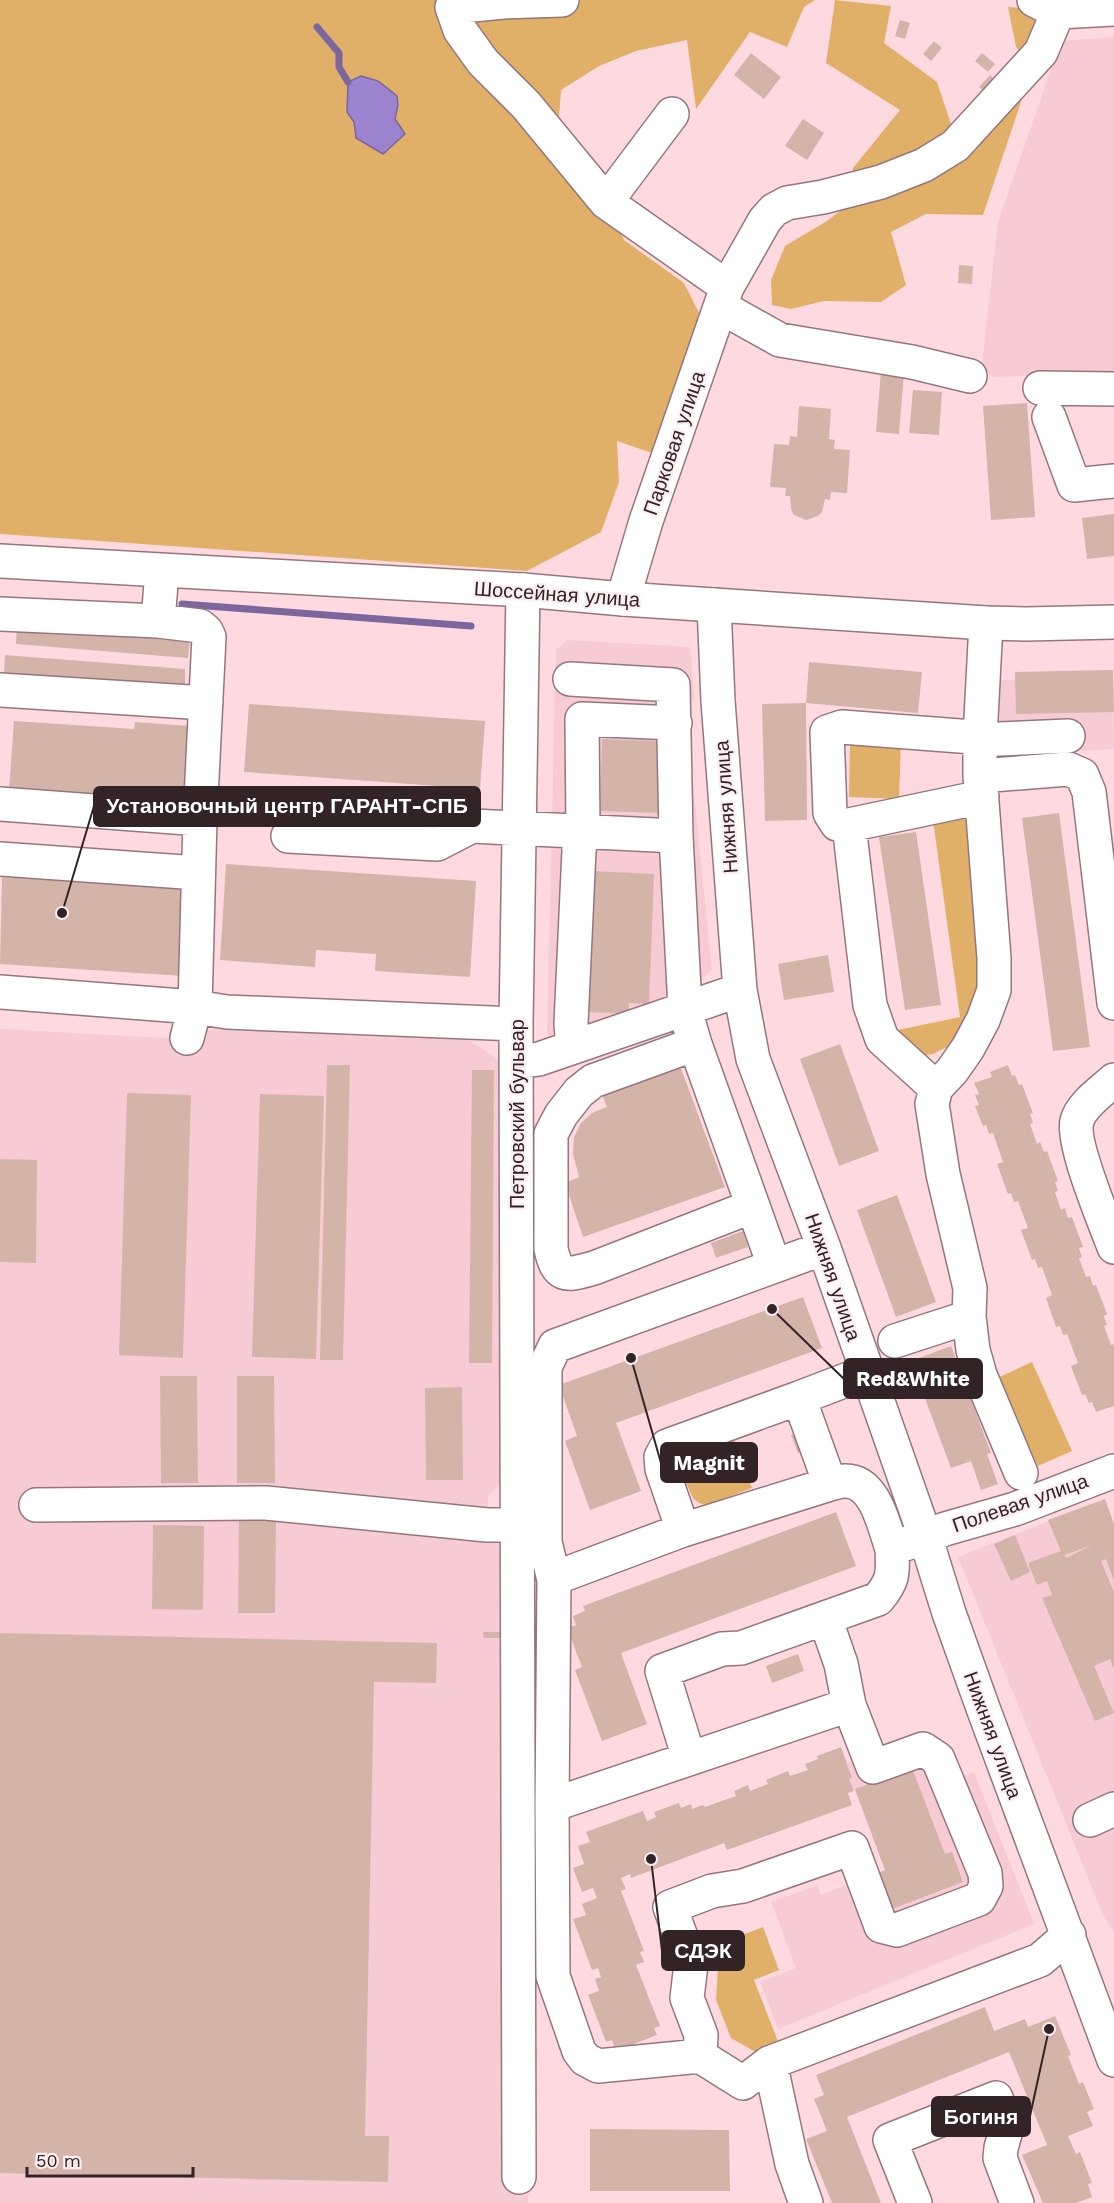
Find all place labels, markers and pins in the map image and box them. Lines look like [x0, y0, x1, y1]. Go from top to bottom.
callout: Установочный центр ГАРАНТ-СПБ [94, 787, 480, 826]
callout: Red&White [844, 1359, 982, 1398]
callout: Magnit [661, 1443, 757, 1482]
callout: СДЭК [662, 1931, 744, 1970]
callout: Богиня [932, 2097, 1030, 2136]

